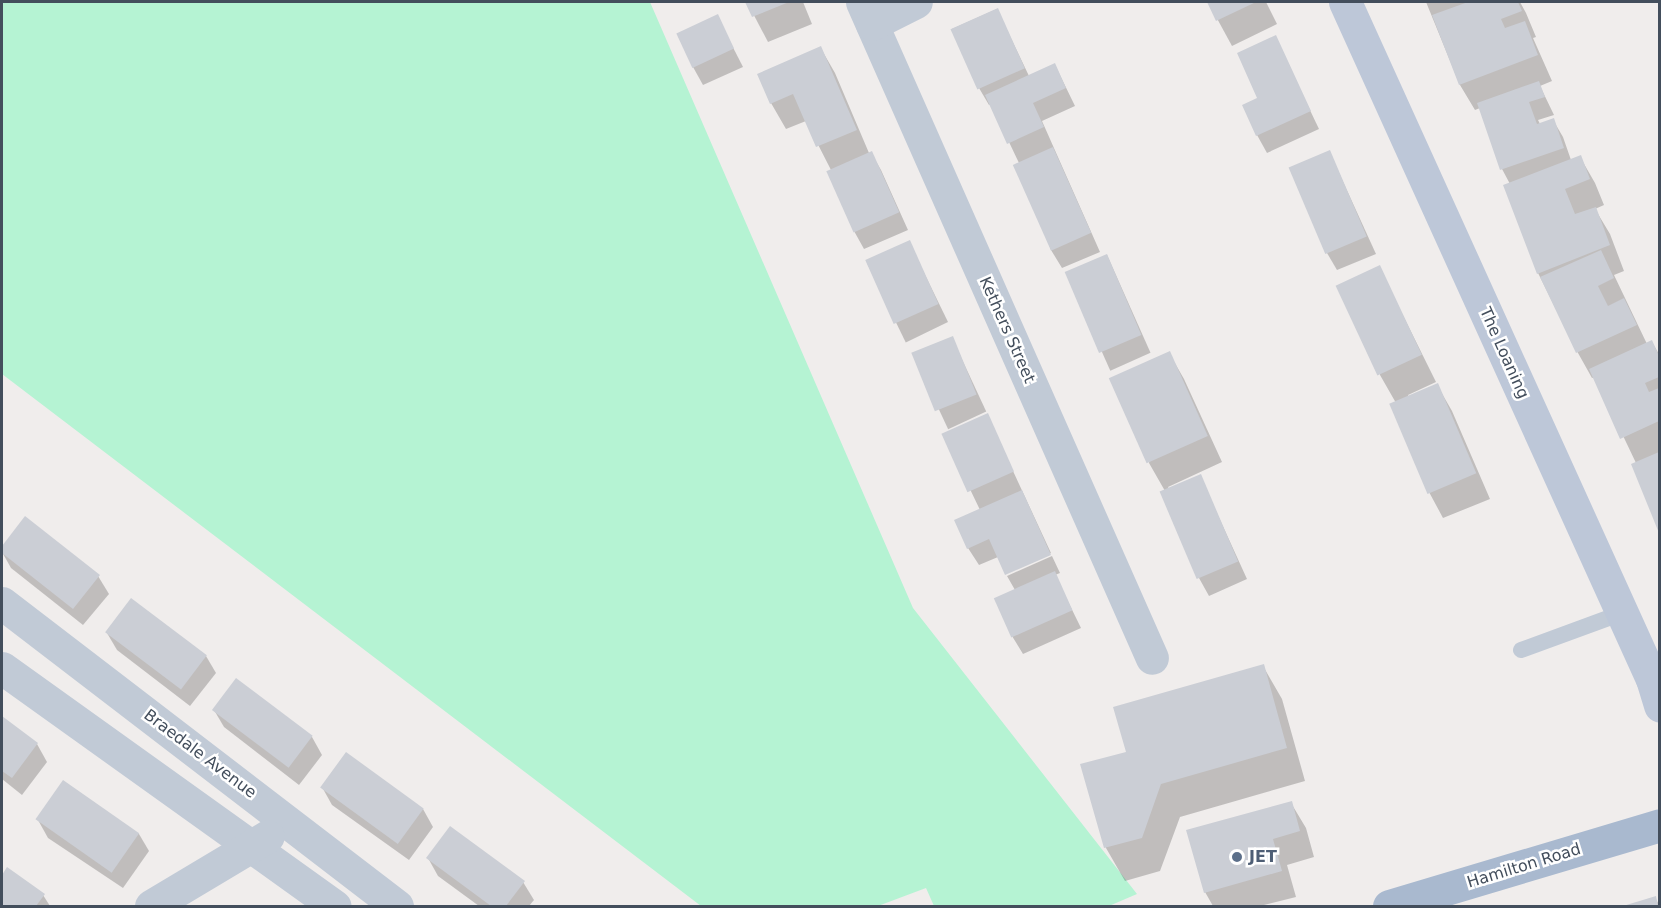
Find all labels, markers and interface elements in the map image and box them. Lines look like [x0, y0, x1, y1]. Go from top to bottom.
street label: Kethers Street [975, 274, 1039, 386]
street label: The Loaning [1475, 304, 1533, 402]
street label: Braedale Avenue [140, 705, 260, 803]
street label: Hamilton Road [1465, 840, 1583, 892]
place label: JET [1249, 847, 1277, 867]
marker: JET [1230, 850, 1244, 864]

